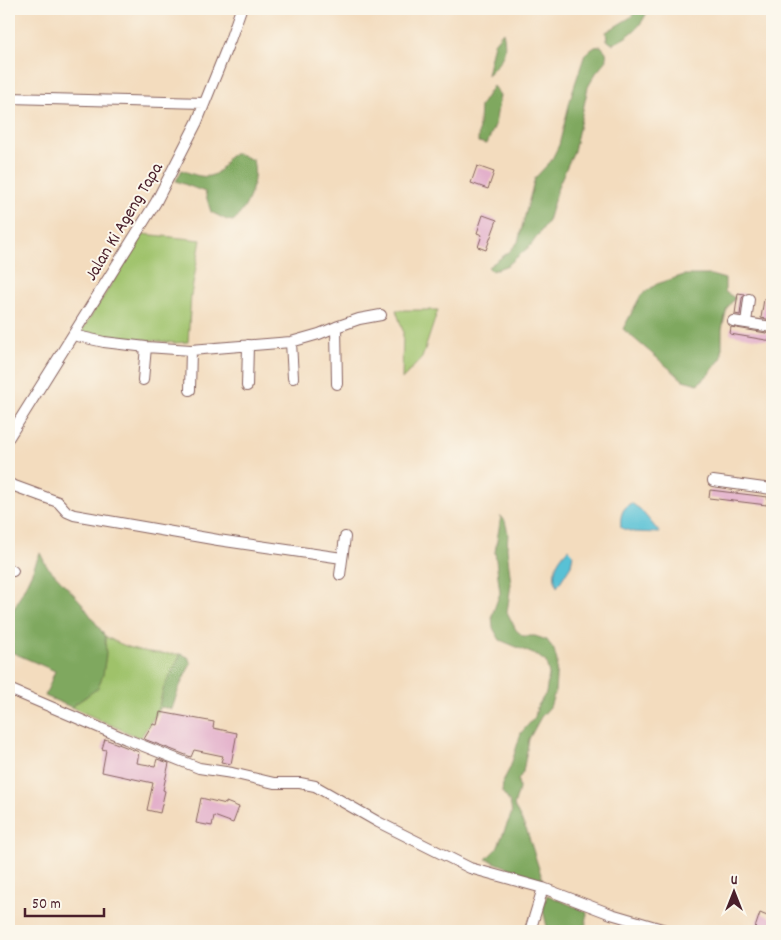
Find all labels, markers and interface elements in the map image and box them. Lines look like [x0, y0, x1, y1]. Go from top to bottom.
street label: Jalan Ki Ageng Tapa [80, 158, 171, 286]
north arrow [708, 868, 758, 918]
text: U [731, 871, 738, 891]
scale bar [25, 885, 104, 917]
text: 50 m [32, 894, 61, 916]

